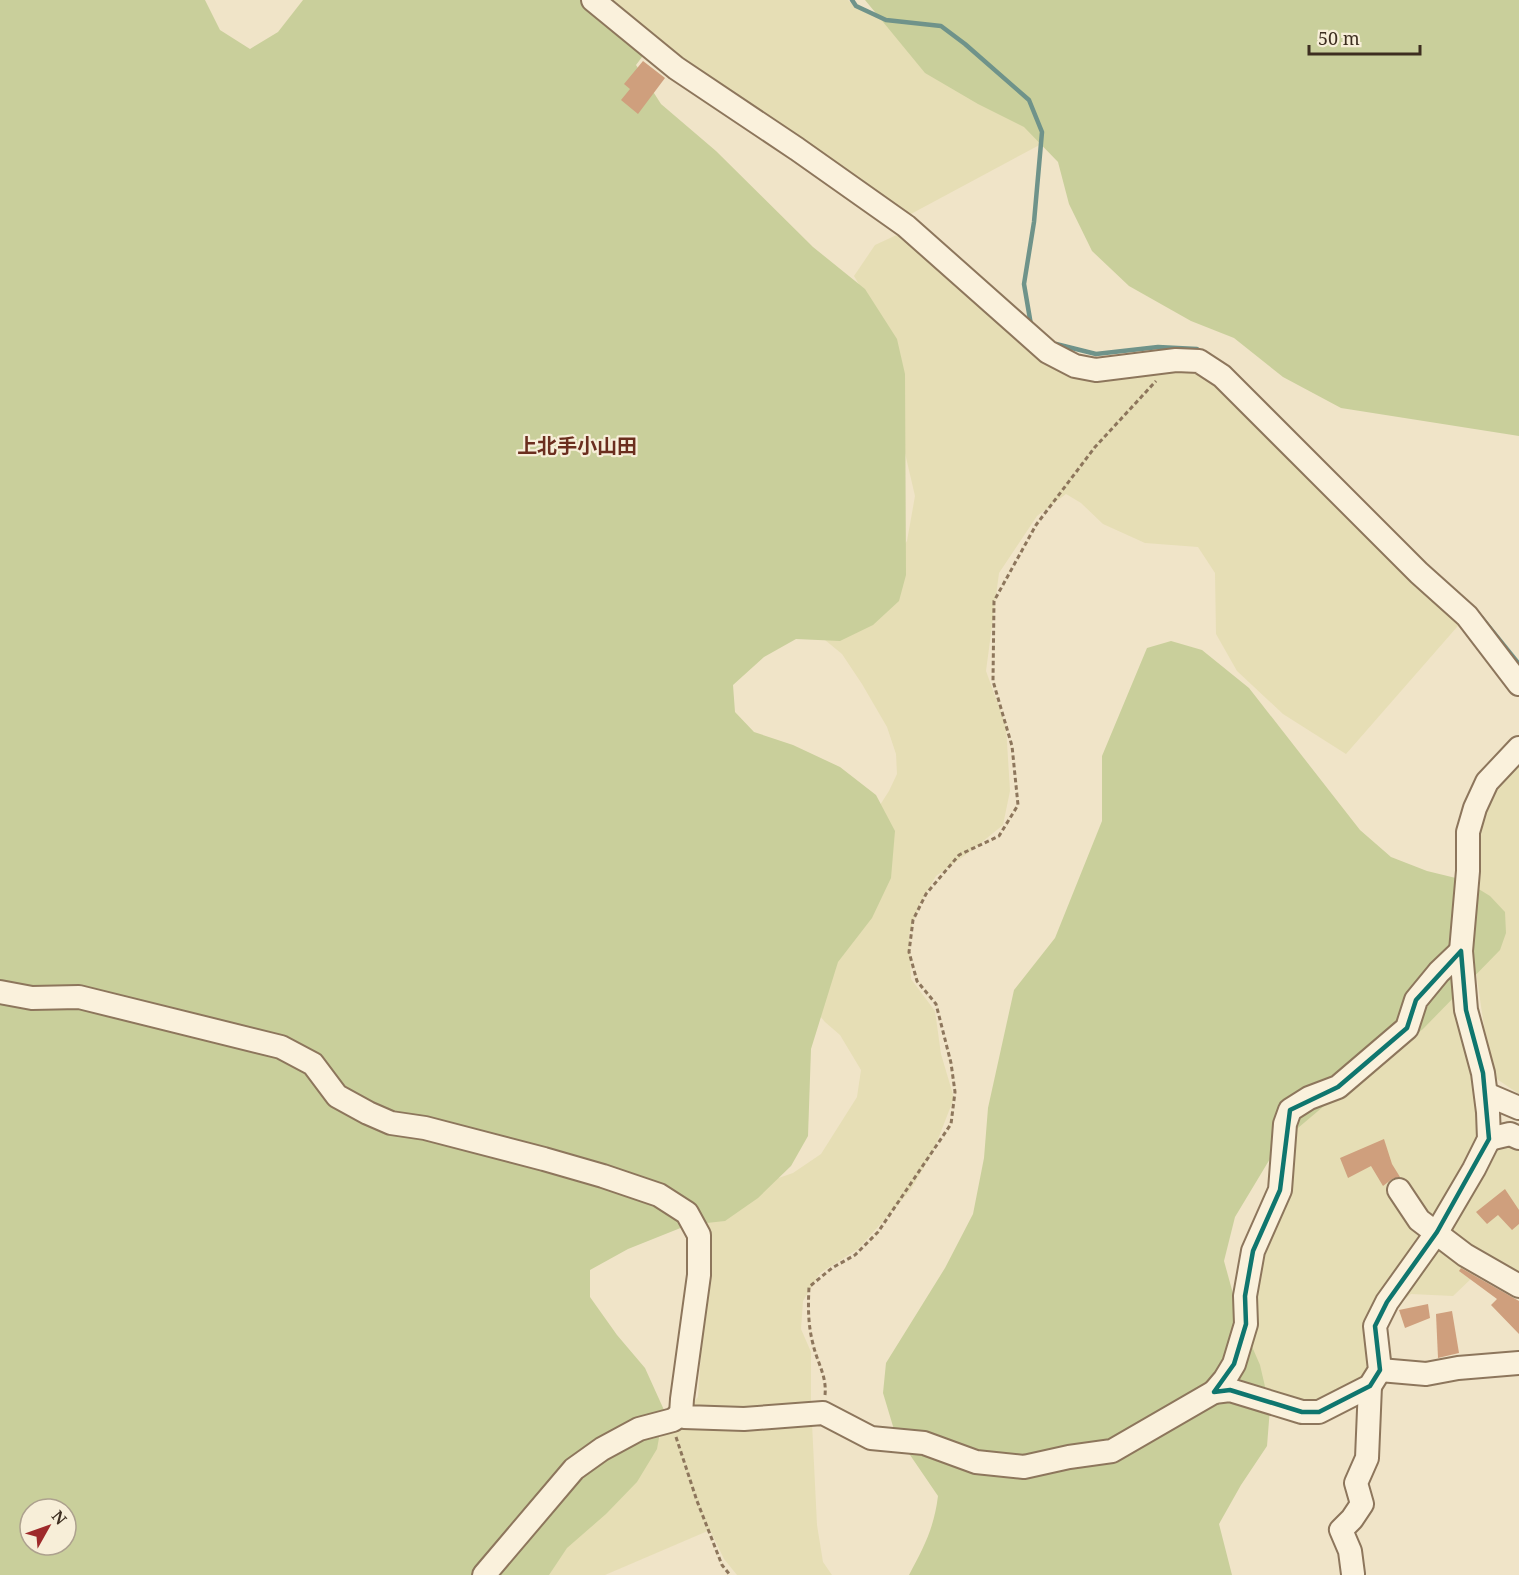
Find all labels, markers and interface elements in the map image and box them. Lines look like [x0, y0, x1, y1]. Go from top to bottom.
scale bar [1309, 18, 1420, 56]
text: 50 m [1318, 26, 1360, 50]
district label: 上北手小山田 [517, 432, 637, 459]
north arrow [18, 1497, 78, 1557]
text: N [47, 1505, 72, 1530]

